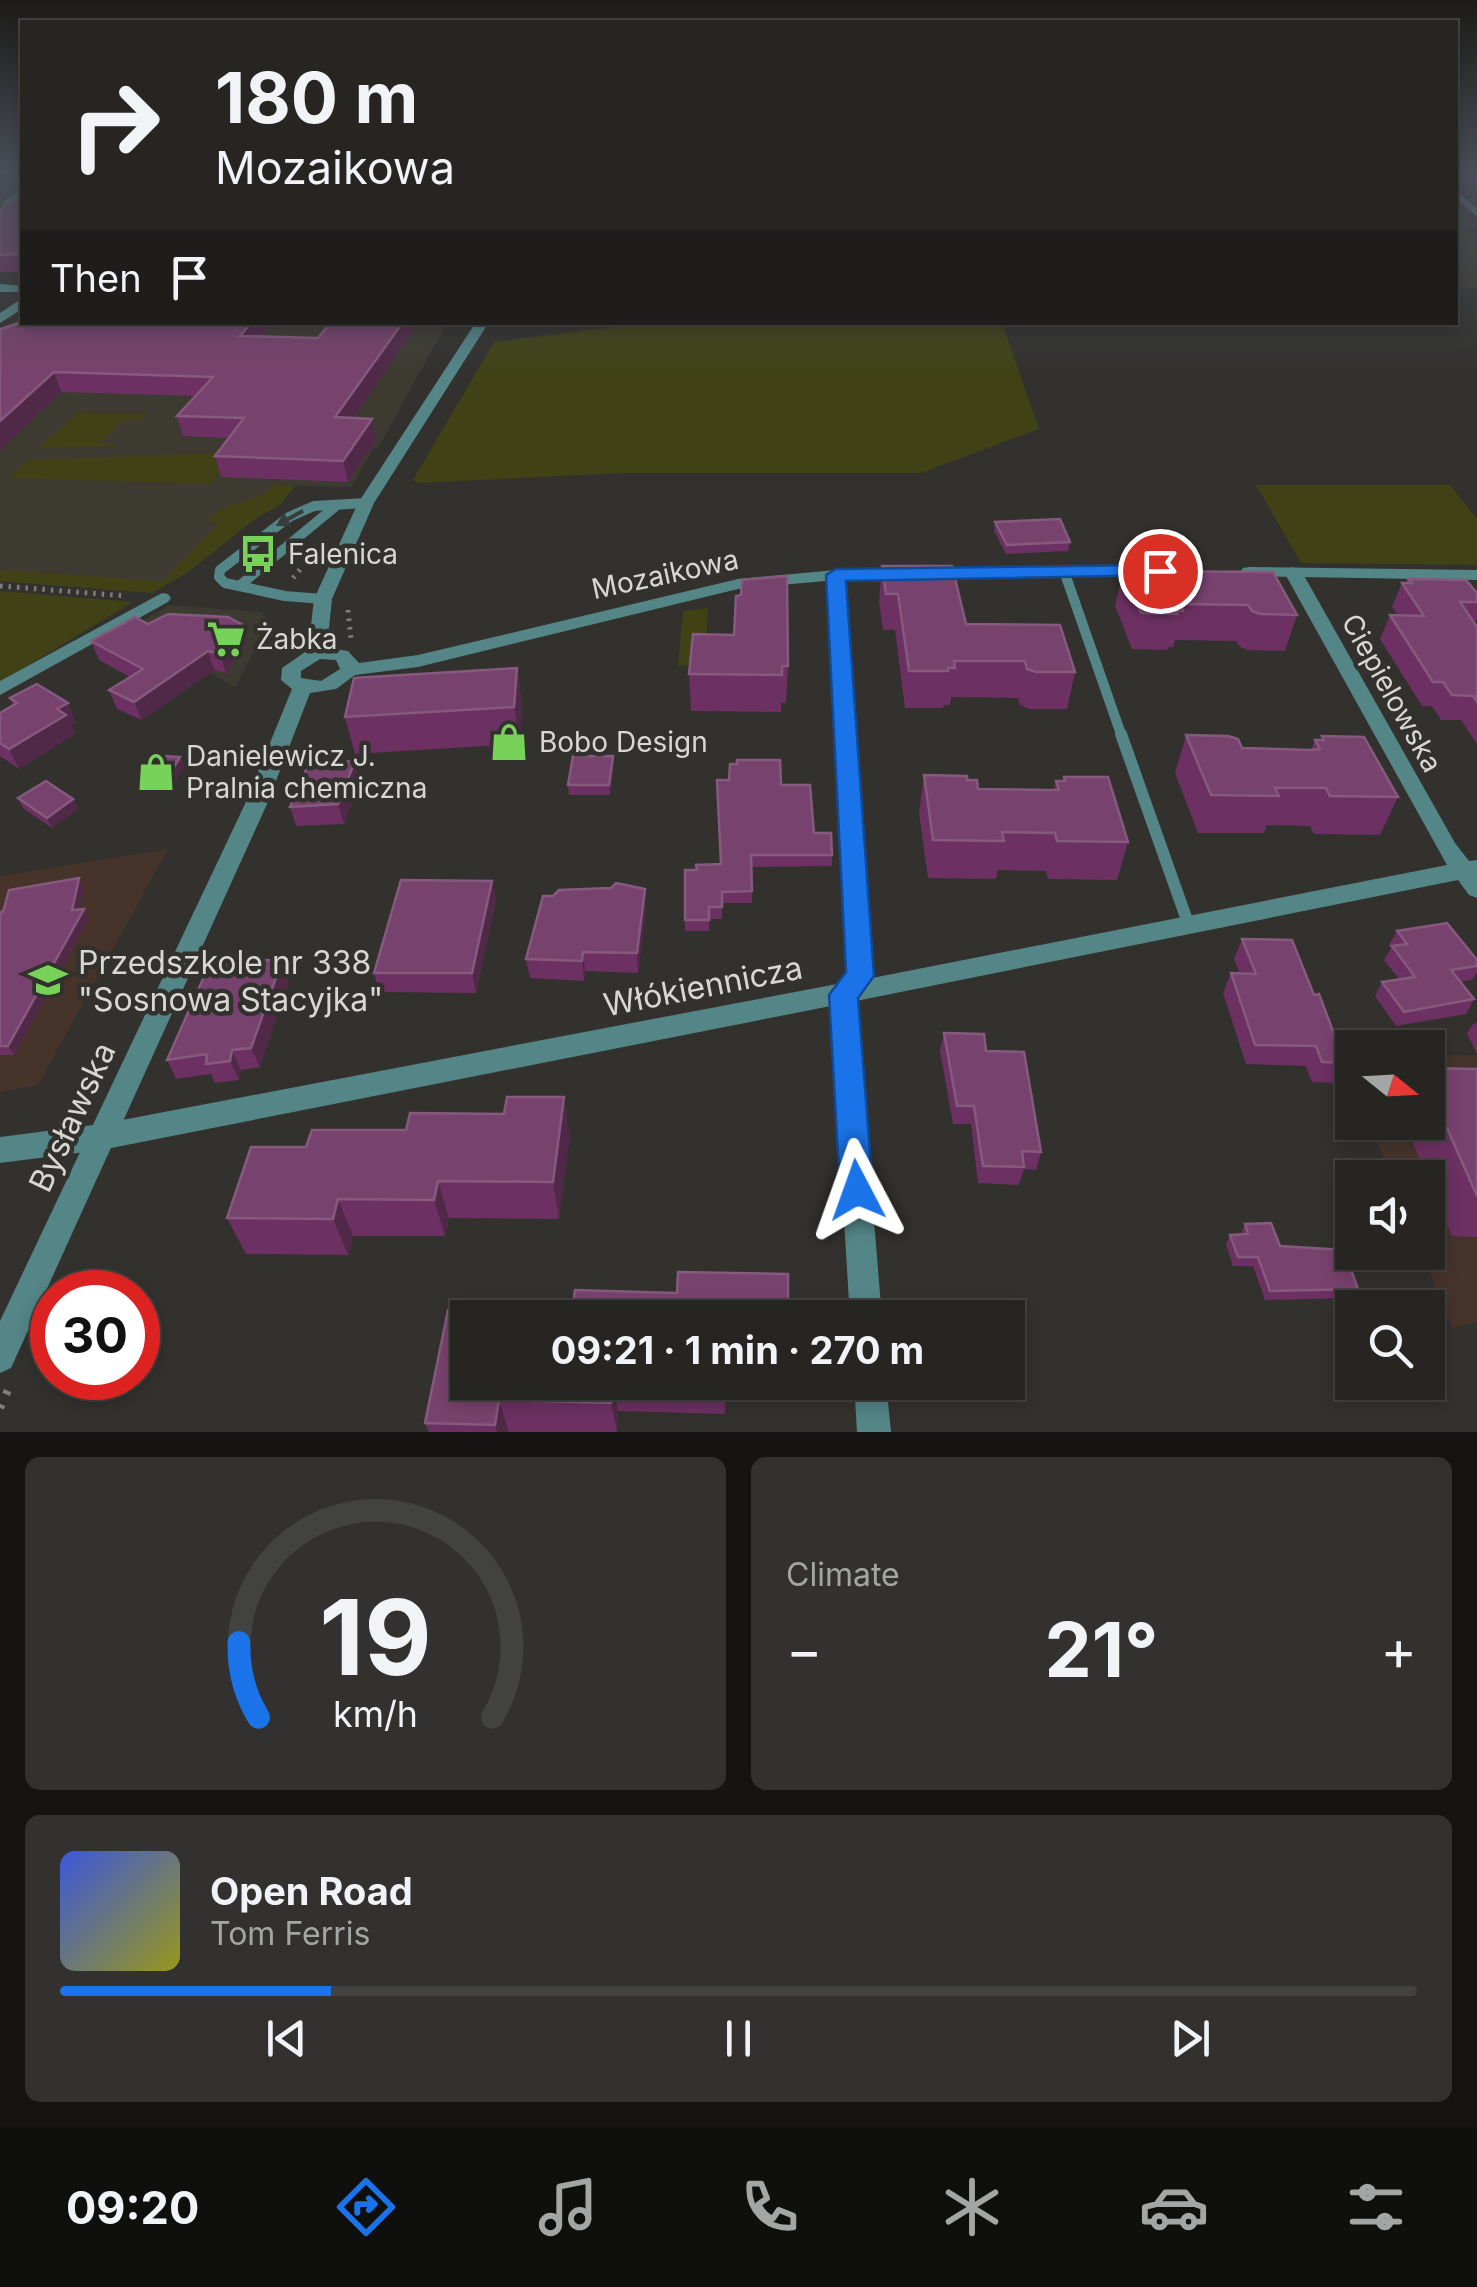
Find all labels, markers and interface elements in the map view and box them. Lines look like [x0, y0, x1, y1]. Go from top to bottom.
text: 180 m [215, 55, 418, 140]
icon: right [50, 60, 180, 190]
text: Mozaikowa [215, 140, 455, 195]
icon: arrive [162, 250, 217, 305]
text: Then [50, 255, 142, 301]
one-way arrow [276, 509, 305, 526]
pin [1118, 529, 1203, 614]
bus stop icon: Falenica [237, 533, 279, 575]
place label: Falenica [288, 537, 398, 571]
street label: Mozaikowa [588, 542, 742, 606]
icon: arrive [1133, 544, 1188, 599]
street label: Ciepielowska [1335, 608, 1449, 778]
supermarket icon: Żabka [205, 618, 247, 660]
place label: Żabka [256, 622, 338, 656]
shop icon: Bobo Design [488, 721, 530, 763]
place label: Bobo Design [539, 725, 708, 759]
place label: Danielewicz J. Pralnia chemiczna [186, 739, 427, 805]
shop icon: Danielewicz J. Pralnia chemiczna [135, 751, 177, 793]
place label: Przedszkole nr 338 "Sosnowa Stacyjka" [78, 943, 383, 1019]
street label: Włókiennicza [600, 948, 806, 1024]
school or university icon: Przedszkole nr 338 "Sosnowa Stacyjka" [27, 959, 69, 1001]
north arrow [1335, 1030, 1445, 1140]
map controls [1335, 1030, 1445, 1400]
street label: Bysławska [20, 1036, 124, 1198]
position arrow [805, 1138, 909, 1242]
button: sound [1335, 1160, 1445, 1270]
speed limit sign: 30 [30, 1270, 160, 1400]
button: search [1335, 1290, 1445, 1400]
text: 09:21 · 1 min · 270 m [551, 1327, 924, 1373]
text: Climate [786, 1555, 900, 1594]
text: 19 [319, 1574, 432, 1700]
text: 21° [1044, 1604, 1159, 1695]
text: − [786, 1617, 822, 1683]
text: + [1381, 1617, 1417, 1683]
text: km/h [333, 1692, 418, 1736]
text: Open Road [210, 1868, 413, 1914]
text: Tom Ferris [210, 1914, 370, 1953]
icon: previous [259, 2011, 314, 2066]
icon: pause [711, 2011, 766, 2066]
icon: next [1163, 2011, 1218, 2066]
icon: directions [331, 2172, 401, 2242]
icon: music [533, 2172, 603, 2242]
icon: phone [735, 2172, 805, 2242]
icon: climate [937, 2172, 1007, 2242]
icon: car [1139, 2172, 1209, 2242]
icon: filters [1341, 2172, 1411, 2242]
text: 09:20 [66, 2180, 199, 2235]

